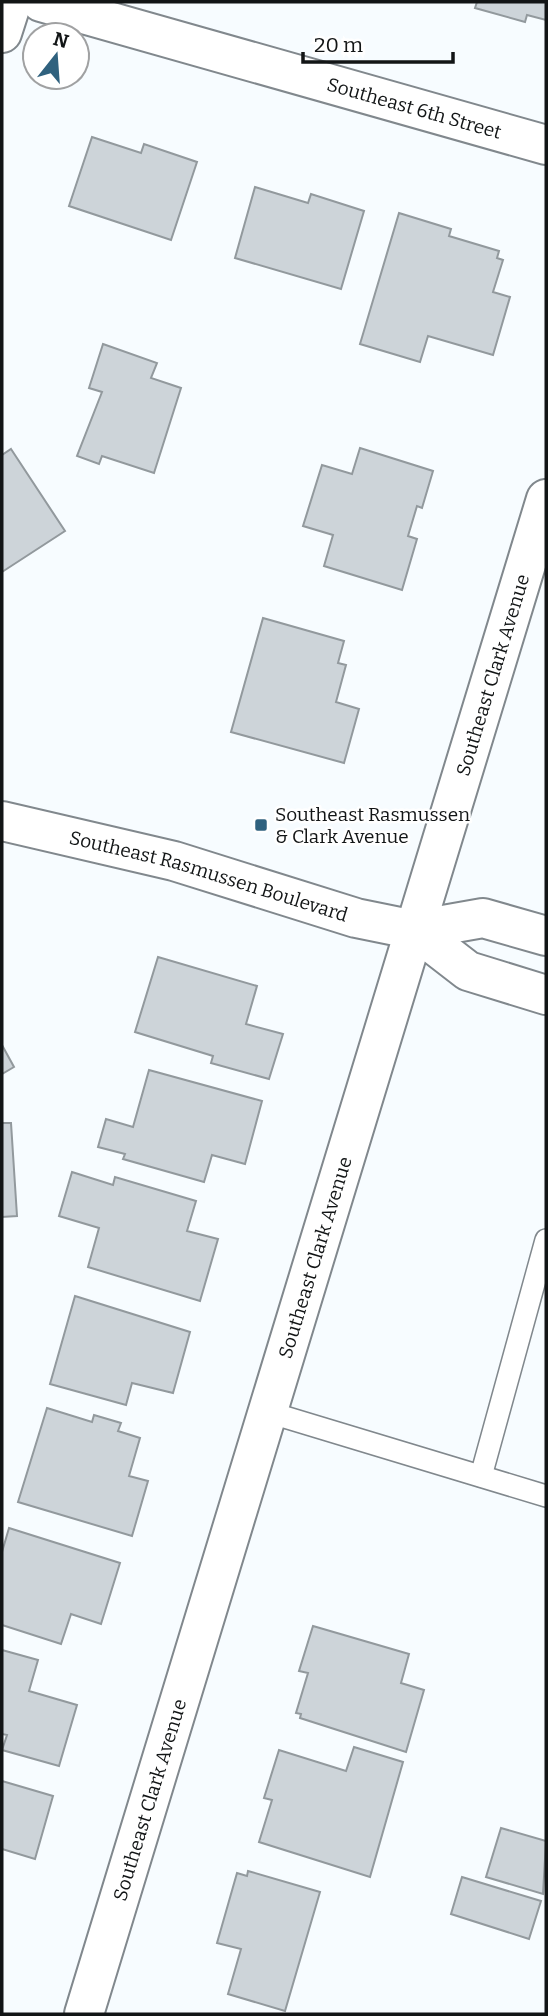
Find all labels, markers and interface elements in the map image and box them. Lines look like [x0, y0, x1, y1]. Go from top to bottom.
north arrow [21, 21, 91, 91]
scale bar [303, 21, 454, 65]
text: N [50, 27, 72, 53]
text: 20 m [314, 32, 363, 58]
street label: Southeast 6th Street [324, 73, 504, 144]
street label: Southeast Clark Avenue [451, 571, 534, 779]
place label: Southeast Rasmussen & Clark Avenue [275, 803, 470, 848]
marker: Southeast Rasmussen & Clark Avenue [253, 817, 269, 833]
street label: Southeast Rasmussen Boulevard [67, 826, 351, 927]
street label: Southeast Clark Avenue [274, 1154, 357, 1361]
street label: Southeast Clark Avenue [108, 1696, 191, 1904]

